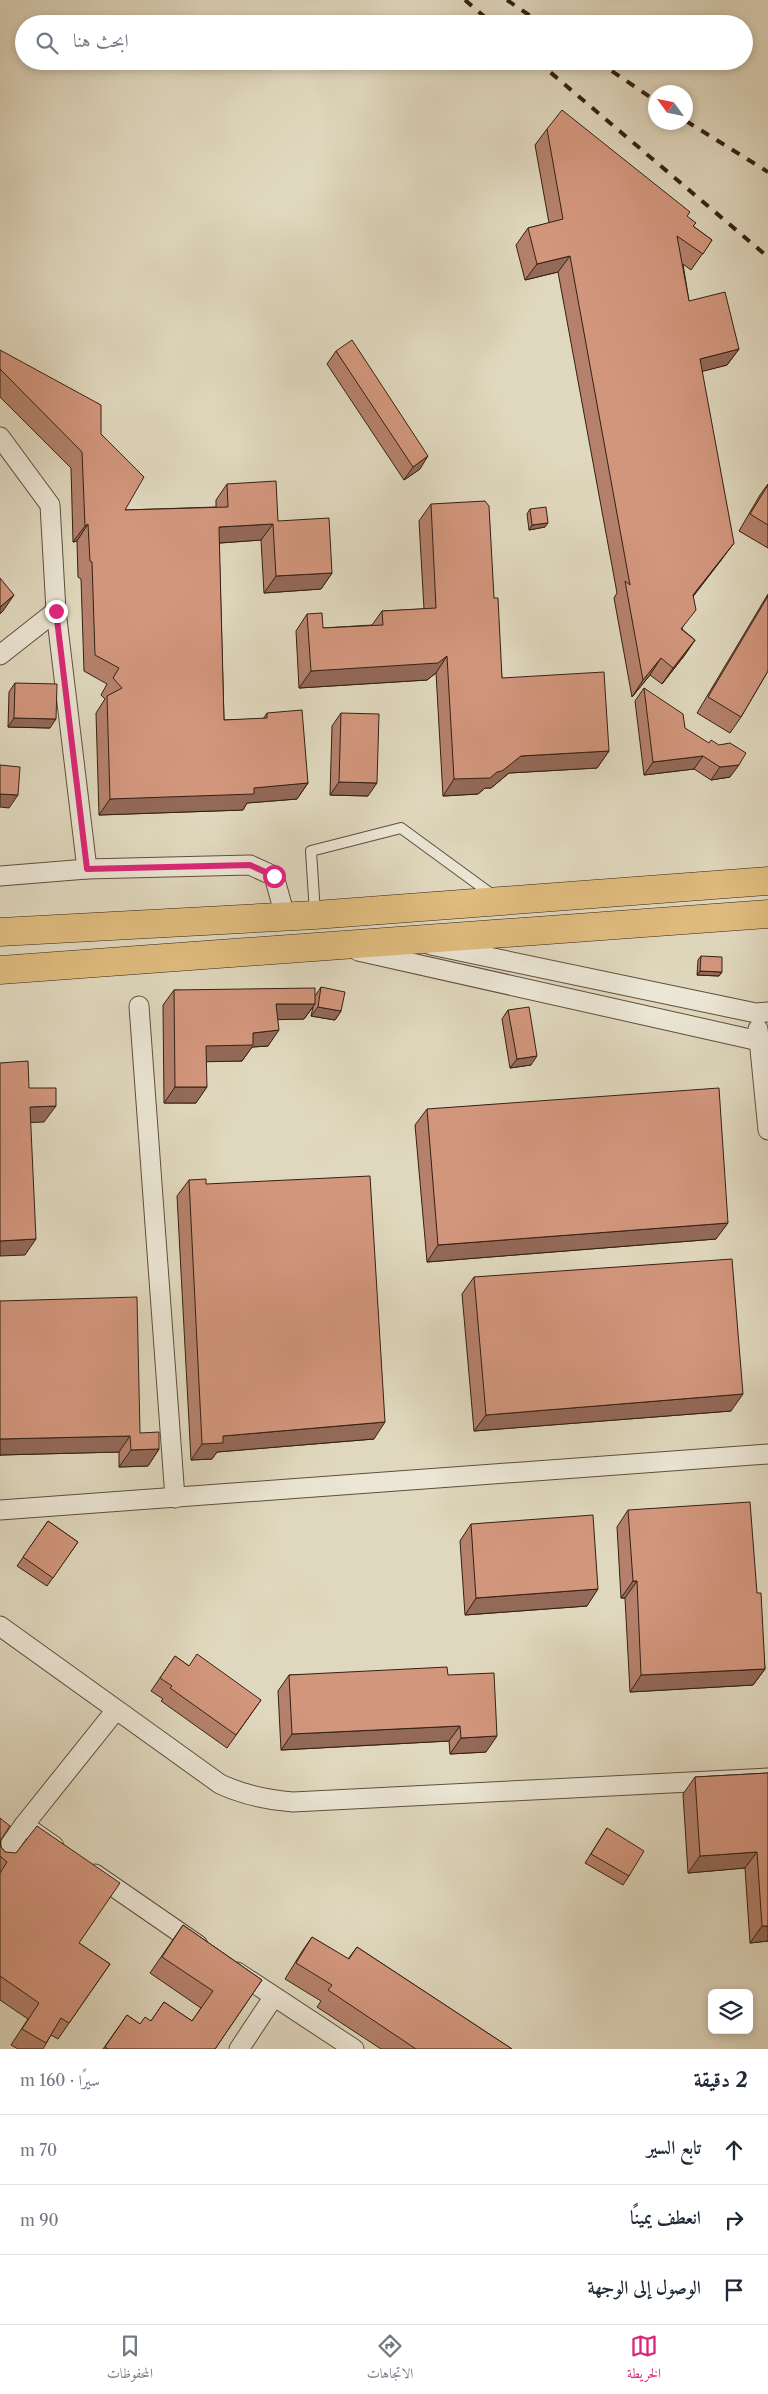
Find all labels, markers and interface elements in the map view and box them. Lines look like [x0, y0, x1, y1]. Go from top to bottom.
search box [15, 15, 753, 70]
icon: search [33, 29, 61, 57]
text: ابحث هنا [73, 29, 129, 52]
north arrow [648, 85, 693, 130]
route end [45, 600, 68, 623]
route start [263, 865, 286, 888]
map controls [708, 1989, 753, 2034]
button: layers [708, 1989, 753, 2034]
text: 2 دقيقة [694, 2067, 748, 2092]
text: سيرًا · 160 m [20, 2070, 100, 2090]
text: تابع السير [647, 2136, 701, 2159]
icon: ahead [720, 2136, 748, 2164]
text: 70 m [20, 2140, 57, 2160]
text: انعطف يمينًا [630, 2206, 701, 2229]
icon: right [720, 2206, 748, 2234]
text: 90 m [20, 2210, 59, 2230]
text: الوصول إلى الوجهة [587, 2276, 701, 2299]
icon: arrive [720, 2276, 748, 2304]
tab: المحفوظات [107, 2332, 153, 2387]
tab: الاتجاهات [367, 2332, 413, 2387]
tab: الخريطة [627, 2332, 661, 2387]

